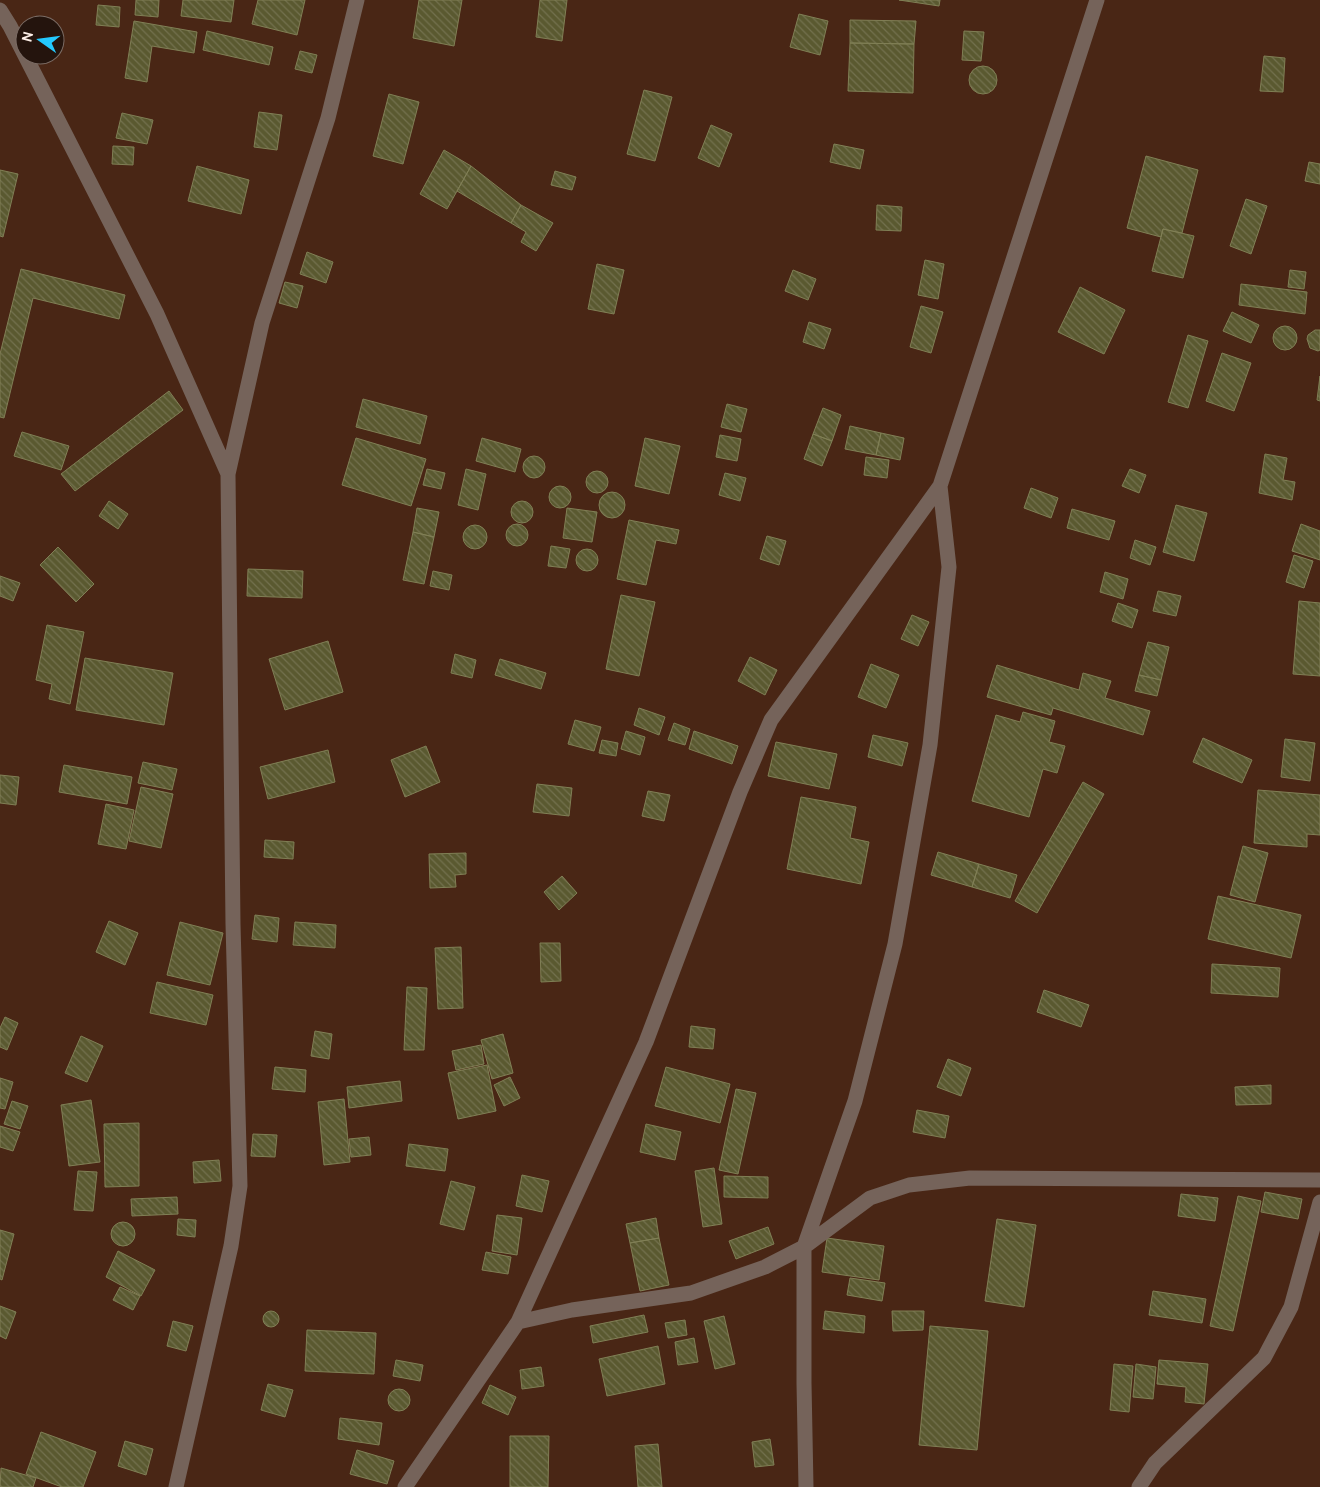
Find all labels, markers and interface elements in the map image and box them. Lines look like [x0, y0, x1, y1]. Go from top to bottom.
north arrow [15, 15, 65, 65]
text: N [17, 30, 37, 44]

